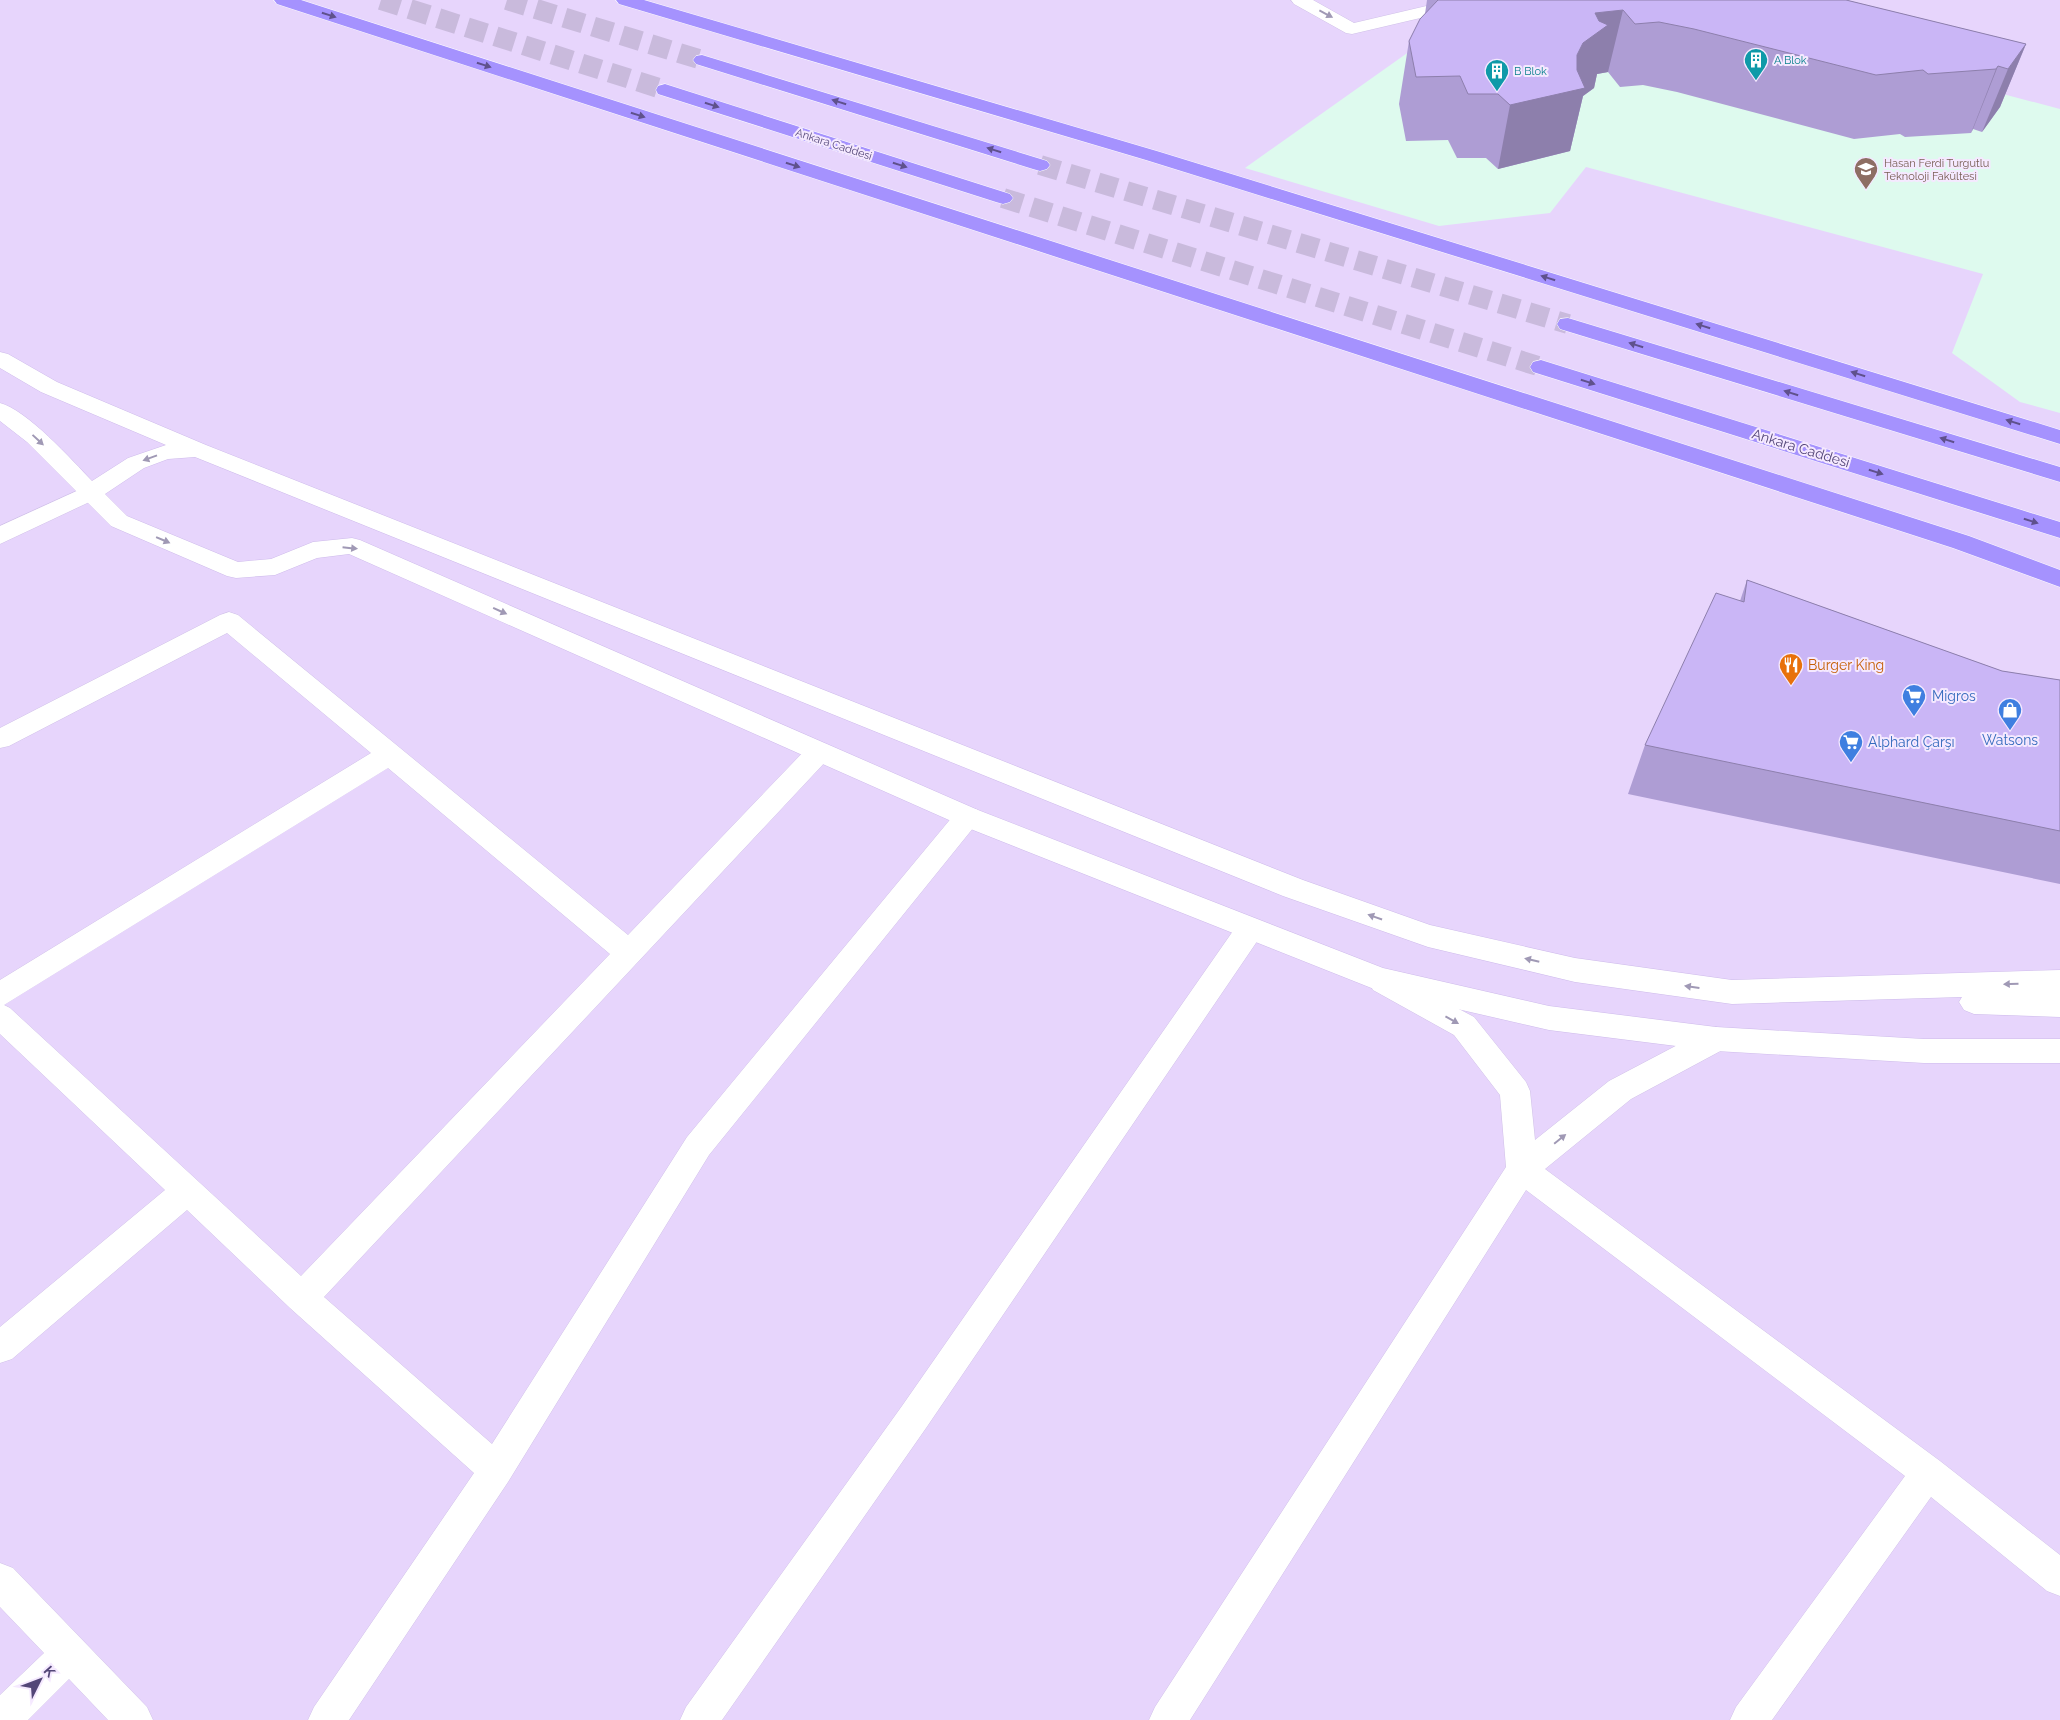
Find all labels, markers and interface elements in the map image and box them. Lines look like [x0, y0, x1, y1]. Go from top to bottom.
one-way arrow [1319, 10, 1333, 19]
one-way arrow [322, 11, 337, 19]
building icon: A Blok [1743, 47, 1769, 81]
place label: A Blok [1774, 54, 1807, 67]
building icon: B Blok [1484, 58, 1510, 92]
one-way arrow [476, 62, 491, 69]
place label: B Blok [1514, 65, 1547, 78]
one-way arrow [831, 98, 846, 106]
one-way arrow [704, 101, 719, 109]
one-way arrow [631, 112, 646, 119]
street label: Ankara Caddesi [794, 126, 874, 163]
one-way arrow [986, 146, 1001, 154]
school or university icon: Hasan Ferdi Turgutlu Teknoloji Fakültesi [1853, 156, 1879, 190]
place label: Hasan Ferdi Turgutlu Teknoloji Fakültesi [1884, 157, 1989, 183]
one-way arrow [786, 161, 801, 169]
one-way arrow [892, 161, 907, 169]
one-way arrow [1540, 274, 1555, 282]
one-way arrow [1695, 322, 1710, 330]
one-way arrow [1628, 340, 1643, 348]
one-way arrow [1851, 370, 1866, 378]
one-way arrow [1580, 378, 1595, 386]
one-way arrow [1784, 388, 1799, 396]
one-way arrow [2006, 418, 2021, 426]
street label: Ankara Caddesi [1750, 426, 1852, 470]
one-way arrow [32, 434, 44, 446]
one-way arrow [1939, 436, 1954, 444]
one-way arrow [142, 454, 157, 462]
one-way arrow [1869, 469, 1884, 477]
one-way arrow [2024, 518, 2039, 525]
one-way arrow [156, 536, 171, 544]
one-way arrow [343, 544, 359, 552]
one-way arrow [492, 608, 507, 616]
restaurant icon: Burger King [1778, 652, 1804, 686]
place label: Burger King [1808, 657, 1884, 673]
supermarket icon: Migros [1901, 683, 1927, 717]
place label: Migros [1932, 688, 1976, 704]
shop icon: Watsons [1997, 697, 2023, 731]
supermarket icon: Alphard Çarşı [1838, 729, 1864, 763]
place label: Watsons [1982, 732, 2038, 748]
place label: Alphard Çarşı [1868, 734, 1955, 750]
one-way arrow [1367, 913, 1382, 921]
one-way arrow [1524, 956, 1539, 964]
one-way arrow [2003, 980, 2019, 988]
one-way arrow [1683, 983, 1699, 991]
one-way arrow [1445, 1016, 1460, 1024]
one-way arrow [1553, 1133, 1566, 1144]
north arrow [15, 1655, 65, 1705]
text: K [41, 1662, 59, 1681]

